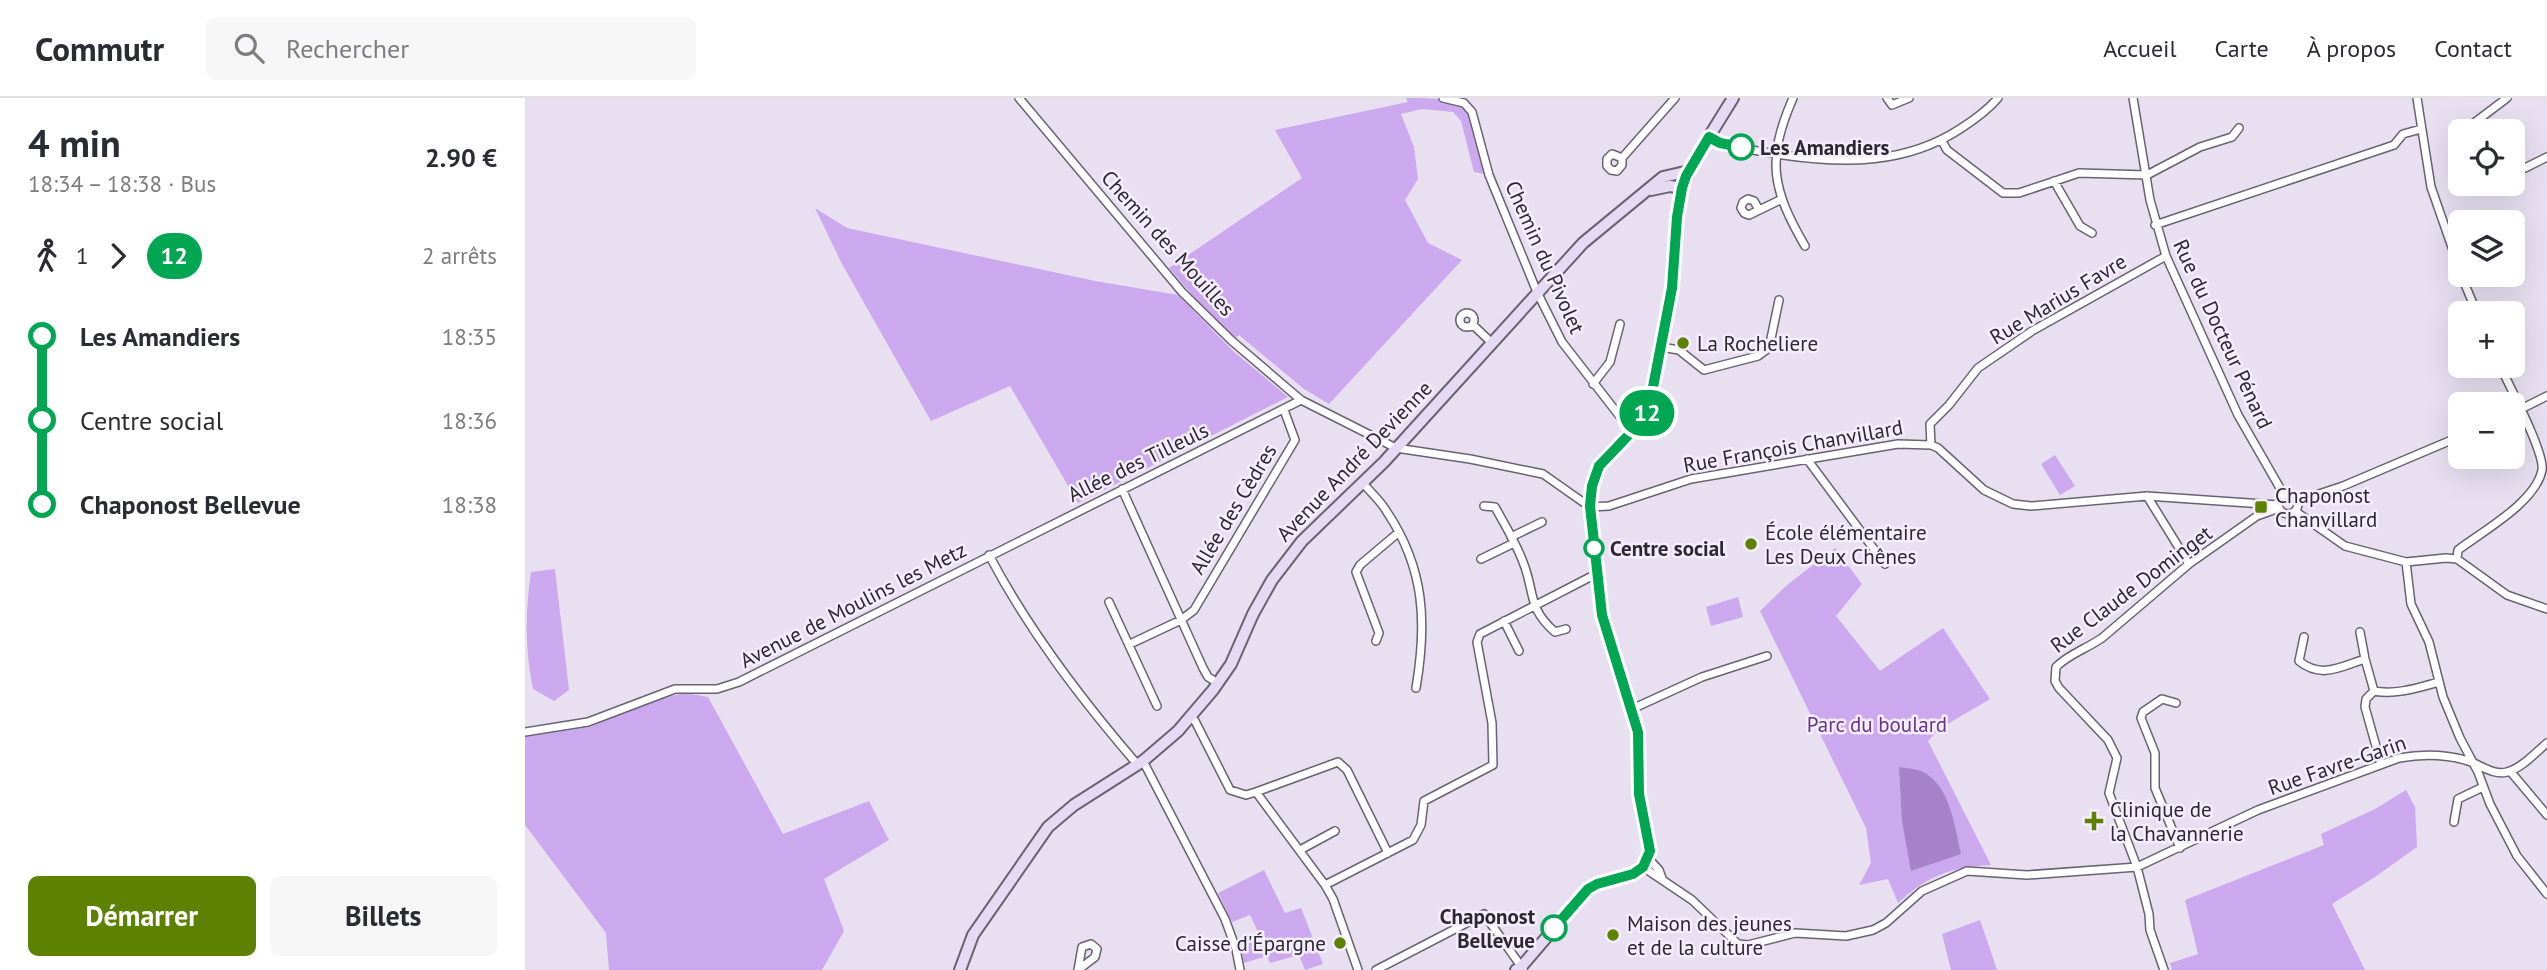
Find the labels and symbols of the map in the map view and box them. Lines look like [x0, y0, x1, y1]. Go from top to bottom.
marker: Les Amandiers [1728, 134, 1754, 160]
place label: Les Amandiers [1760, 134, 1890, 161]
street label: Chemin des Mouilles [1095, 165, 1241, 321]
street label: Chemin du Pivolet [1499, 176, 1591, 338]
street label: Rue du Docteur Pénard [2167, 235, 2279, 433]
street label: Rue Marius Favre [1985, 248, 2131, 350]
place label: La Rocheliere [1697, 330, 1818, 357]
marker: La Rocheliere [1675, 335, 1691, 351]
street label: Avenue André Devienne [1270, 375, 1438, 547]
line badge: 12 [1615, 390, 1679, 436]
street label: Rue François Chanvillard [1681, 413, 1905, 479]
street label: Allée des Tilleuls [1063, 416, 1213, 508]
street label: Allée des Cèdres [1183, 439, 1283, 579]
place label: Chaponost Chanvillard [2275, 482, 2377, 533]
marker: Chaponost Chanvillard [2253, 499, 2269, 515]
place label: École élémentaire Les Deux Chênes [1765, 519, 1927, 570]
street label: Rue Claude Dominget [2045, 519, 2217, 659]
place label: Centre social [1610, 535, 1726, 562]
street label: Avenue de Moulins les Metz [735, 536, 971, 674]
marker: École élémentaire Les Deux Chênes [1743, 536, 1759, 552]
marker: Centre social [1584, 538, 1604, 558]
park label: Parc du boulard [1807, 711, 1947, 738]
street label: Rue Favre-Garin [2264, 729, 2410, 801]
place label: Clinique de la Chavannerie [2110, 796, 2244, 847]
marker: Clinique de la Chavannerie [2084, 811, 2104, 831]
place label: Chaponost Bellevue [1440, 903, 1536, 954]
place label: Maison des jeunes et de la culture [1627, 910, 1792, 961]
marker: Chaponost Bellevue [1541, 915, 1567, 941]
marker: Maison des jeunes et de la culture [1605, 927, 1621, 943]
place label: Caisse d'Épargne [1175, 930, 1326, 957]
marker: Caisse d'Épargne [1332, 935, 1348, 951]

